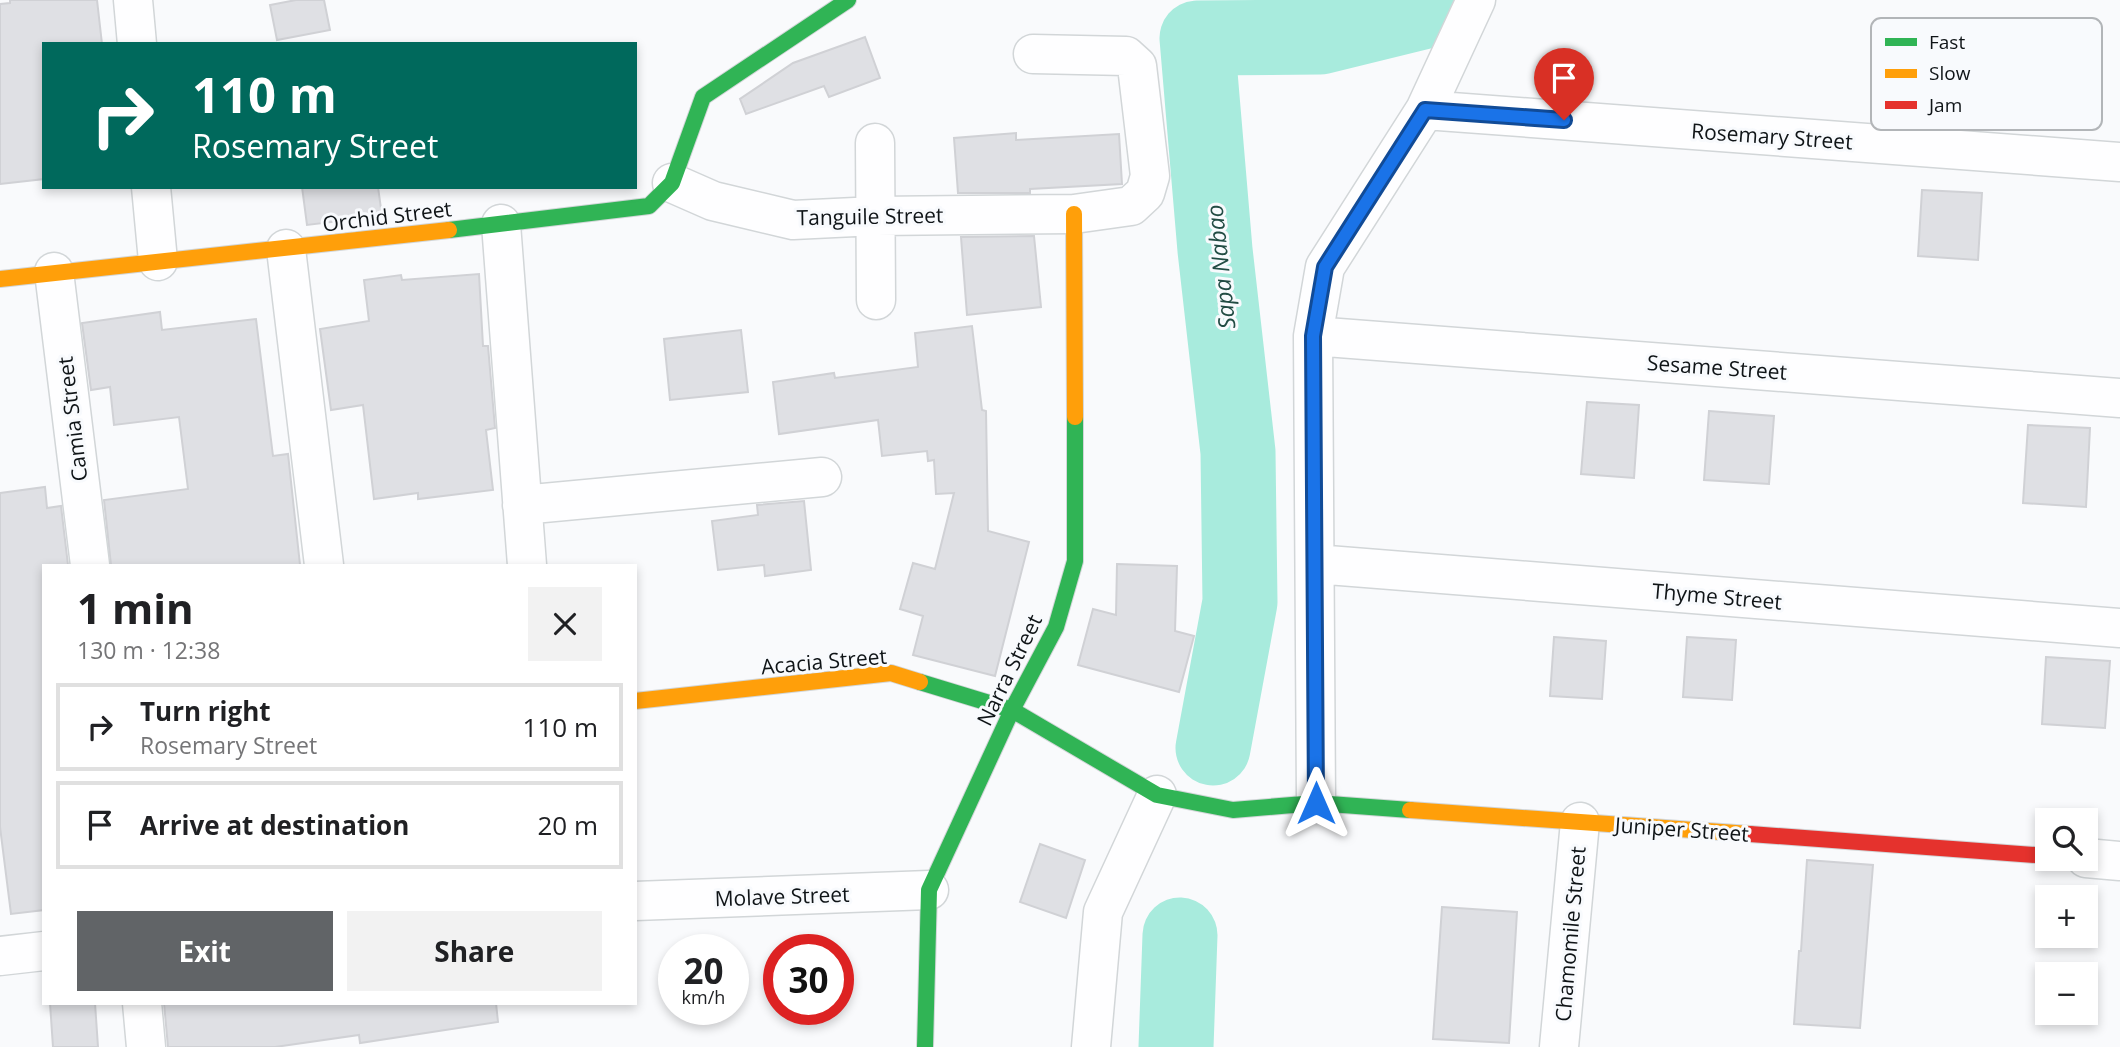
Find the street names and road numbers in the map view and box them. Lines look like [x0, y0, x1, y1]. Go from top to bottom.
street label: Rosemary Street [1690, 116, 1854, 156]
street label: Orchid Street [321, 194, 453, 238]
street label: Tanguile Street [796, 201, 944, 231]
street label: Sesame Street [1646, 348, 1788, 386]
street label: Camia Street [50, 355, 94, 483]
street label: Thyme Street [1651, 576, 1783, 616]
street label: Narra Street [970, 610, 1048, 730]
street label: Acacia Street [760, 642, 888, 680]
street label: Juniper Street [1612, 810, 1750, 848]
street label: Chamomile Street [1548, 845, 1592, 1023]
street label: Molave Street [714, 880, 850, 912]

